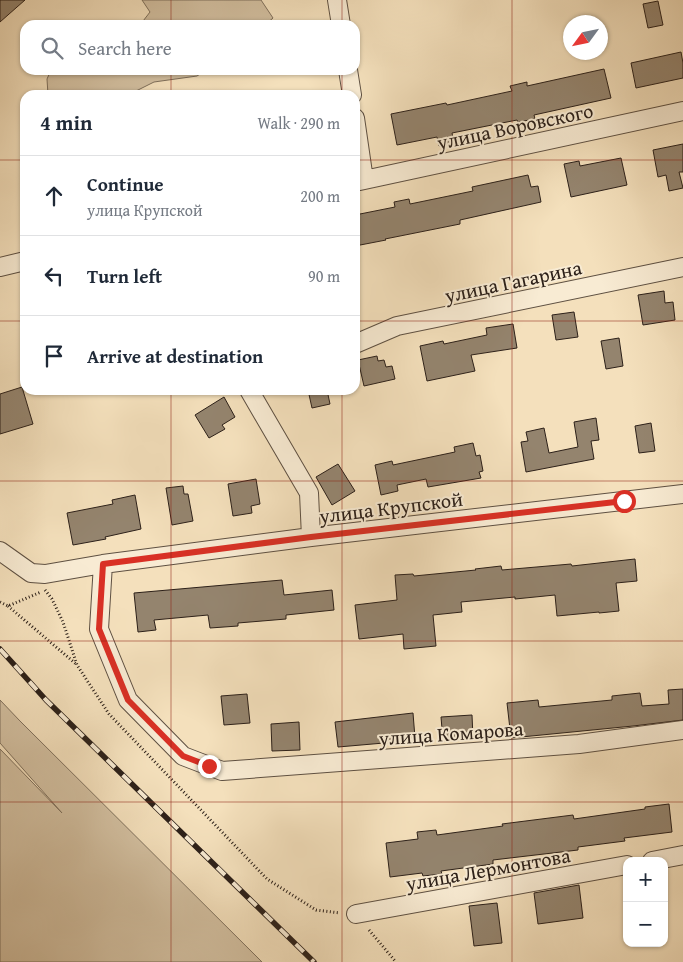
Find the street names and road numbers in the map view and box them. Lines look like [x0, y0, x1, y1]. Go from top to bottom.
street label: улица Воровского [433, 95, 596, 157]
street label: улица Гагарина [441, 252, 585, 310]
street label: улица Крупской [317, 484, 465, 530]
street label: улица Комарова [377, 713, 525, 753]
street label: улица Лермонтова [403, 840, 573, 898]

